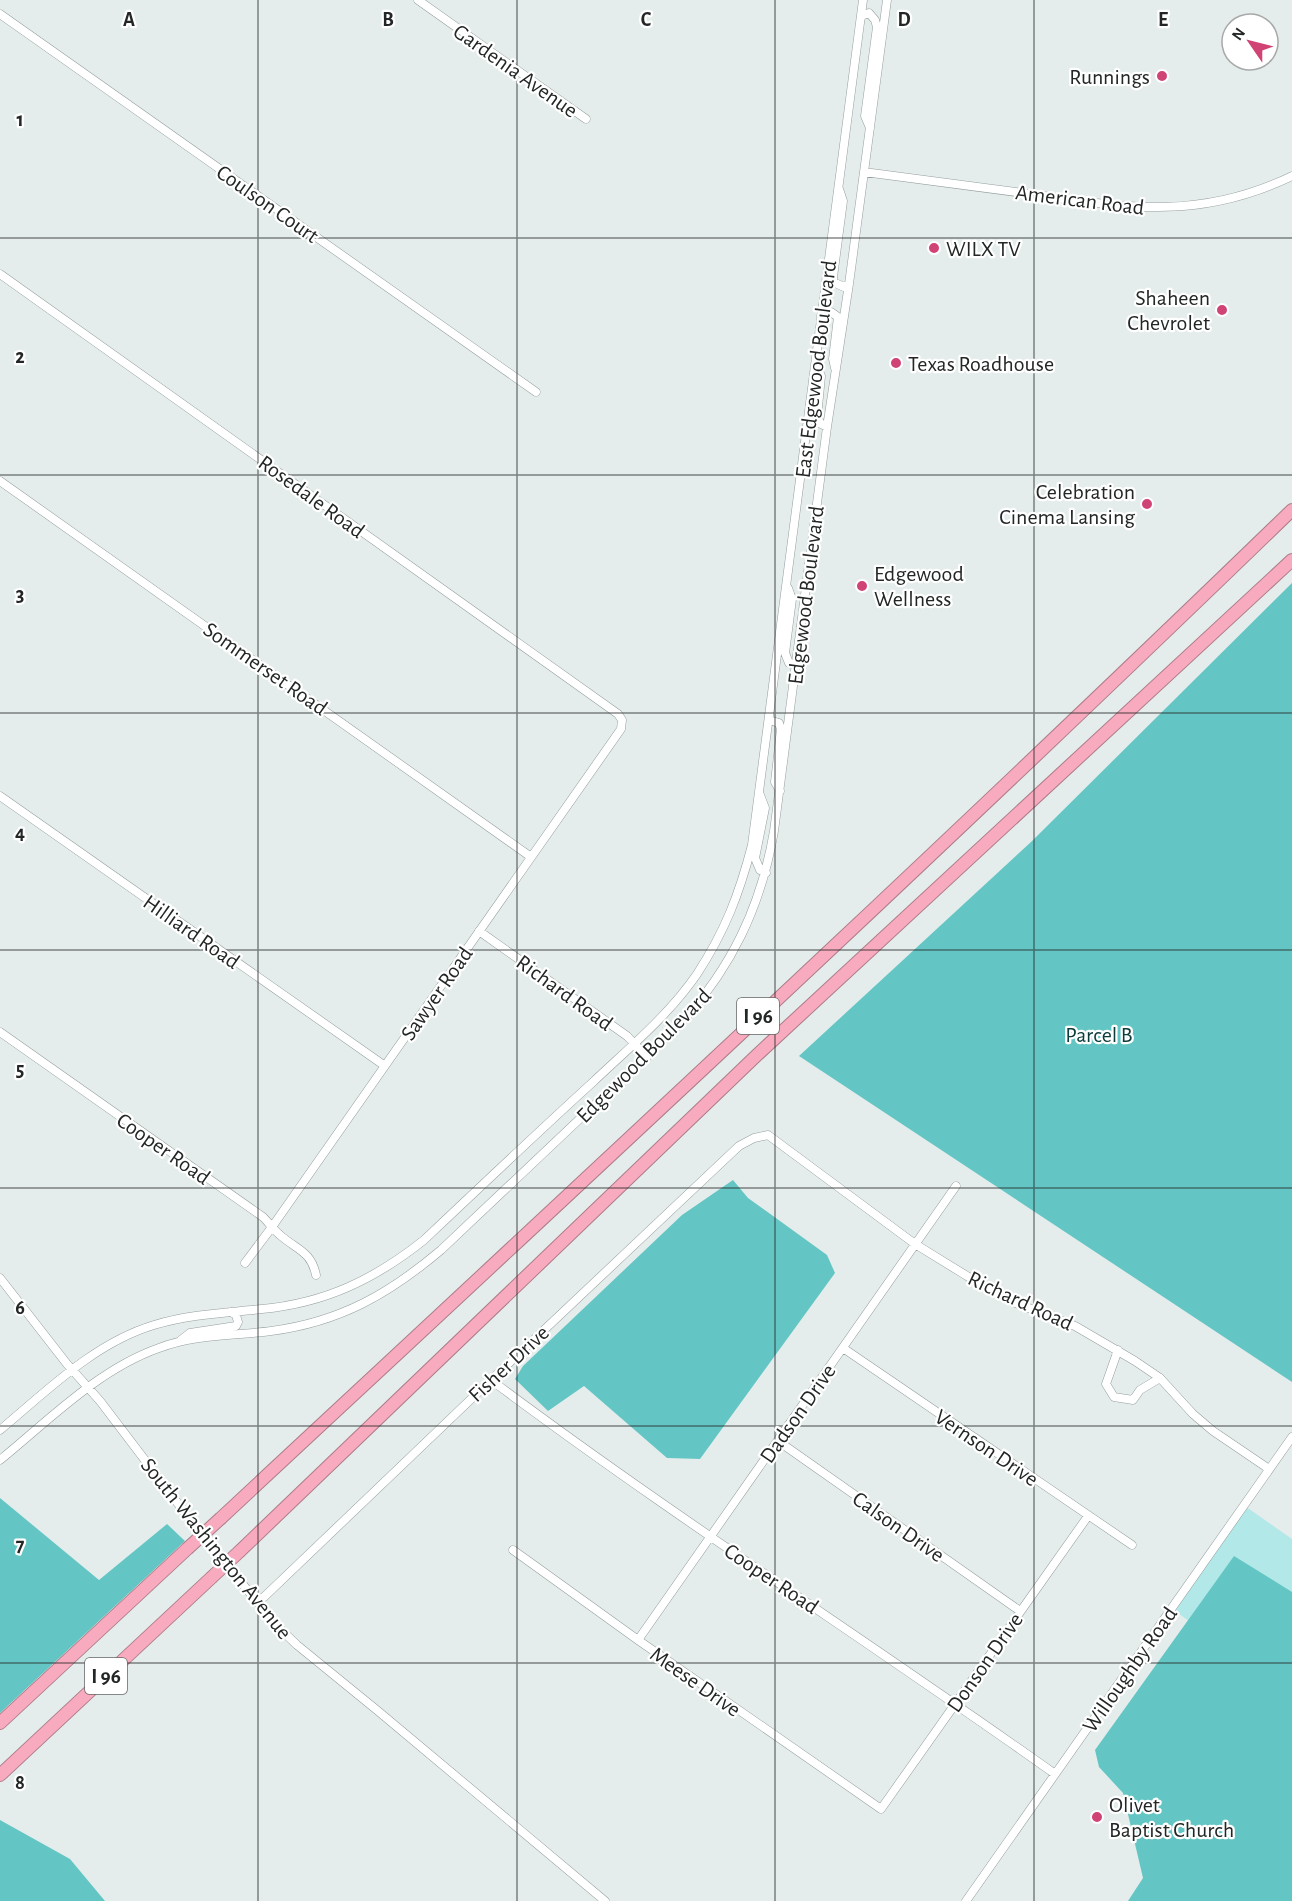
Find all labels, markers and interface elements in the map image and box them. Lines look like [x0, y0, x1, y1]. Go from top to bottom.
text: A [123, 10, 135, 30]
text: B [382, 10, 394, 30]
text: C [641, 10, 652, 30]
text: D [897, 10, 911, 30]
text: E [1158, 10, 1168, 30]
north arrow [1220, 12, 1280, 72]
street label: Gardenia Avenue [449, 20, 582, 122]
text: N [1229, 25, 1248, 43]
place label: Runnings [1069, 66, 1150, 88]
marker: Runnings [1155, 69, 1169, 83]
text: 1 [16, 110, 24, 130]
street label: Coulson Court [212, 161, 323, 247]
street label: American Road [1014, 181, 1146, 219]
place label: WILX TV [946, 238, 1021, 260]
marker: WILX TV [927, 241, 941, 255]
street label: East Edgewood Boulevard [792, 259, 840, 479]
place label: Shaheen Chevrolet [1127, 287, 1210, 334]
marker: Shaheen Chevrolet [1215, 303, 1229, 317]
text: 2 [15, 347, 25, 367]
place label: Texas Roadhouse [908, 353, 1054, 375]
marker: Texas Roadhouse [889, 356, 903, 370]
street label: Rosedale Road [254, 451, 368, 542]
place label: Celebration Cinema Lansing [999, 481, 1135, 528]
marker: Celebration Cinema Lansing [1140, 497, 1154, 511]
street label: Edgewood Boulevard [784, 504, 828, 686]
place label: Edgewood Wellness [874, 563, 964, 610]
marker: Edgewood Wellness [855, 579, 869, 593]
text: 3 [16, 585, 24, 605]
street label: Sommerset Road [200, 618, 331, 720]
text: 4 [15, 823, 25, 843]
street label: Hilliard Road [139, 891, 244, 973]
street label: Sawyer Road [397, 943, 477, 1044]
street label: Richard Road [512, 951, 617, 1035]
street label: Edgewood Boulevard [572, 984, 715, 1127]
road number: I 96 [737, 998, 779, 1034]
park label: Parcel B [1065, 1024, 1133, 1046]
text: 5 [16, 1060, 24, 1080]
street label: Cooper Road [113, 1109, 214, 1189]
street label: Richard Road [965, 1267, 1077, 1335]
text: 6 [15, 1298, 25, 1318]
street label: Fisher Drive [464, 1321, 553, 1406]
street label: Dadson Drive [756, 1360, 840, 1467]
street label: Vernson Drive [931, 1405, 1042, 1490]
street label: South Washington Avenue [137, 1454, 296, 1643]
street label: Calson Drive [848, 1487, 948, 1566]
text: 7 [16, 1535, 25, 1555]
street label: Cooper Road [720, 1539, 823, 1618]
street label: Willoughby Road [1078, 1603, 1181, 1736]
street label: Donson Drive [943, 1609, 1027, 1716]
street label: Meese Drive [646, 1643, 745, 1721]
road number: I 96 [85, 1658, 127, 1694]
text: 8 [15, 1773, 25, 1793]
place label: Olivet Baptist Church [1109, 1794, 1234, 1841]
marker: Olivet Baptist Church [1090, 1810, 1104, 1824]

